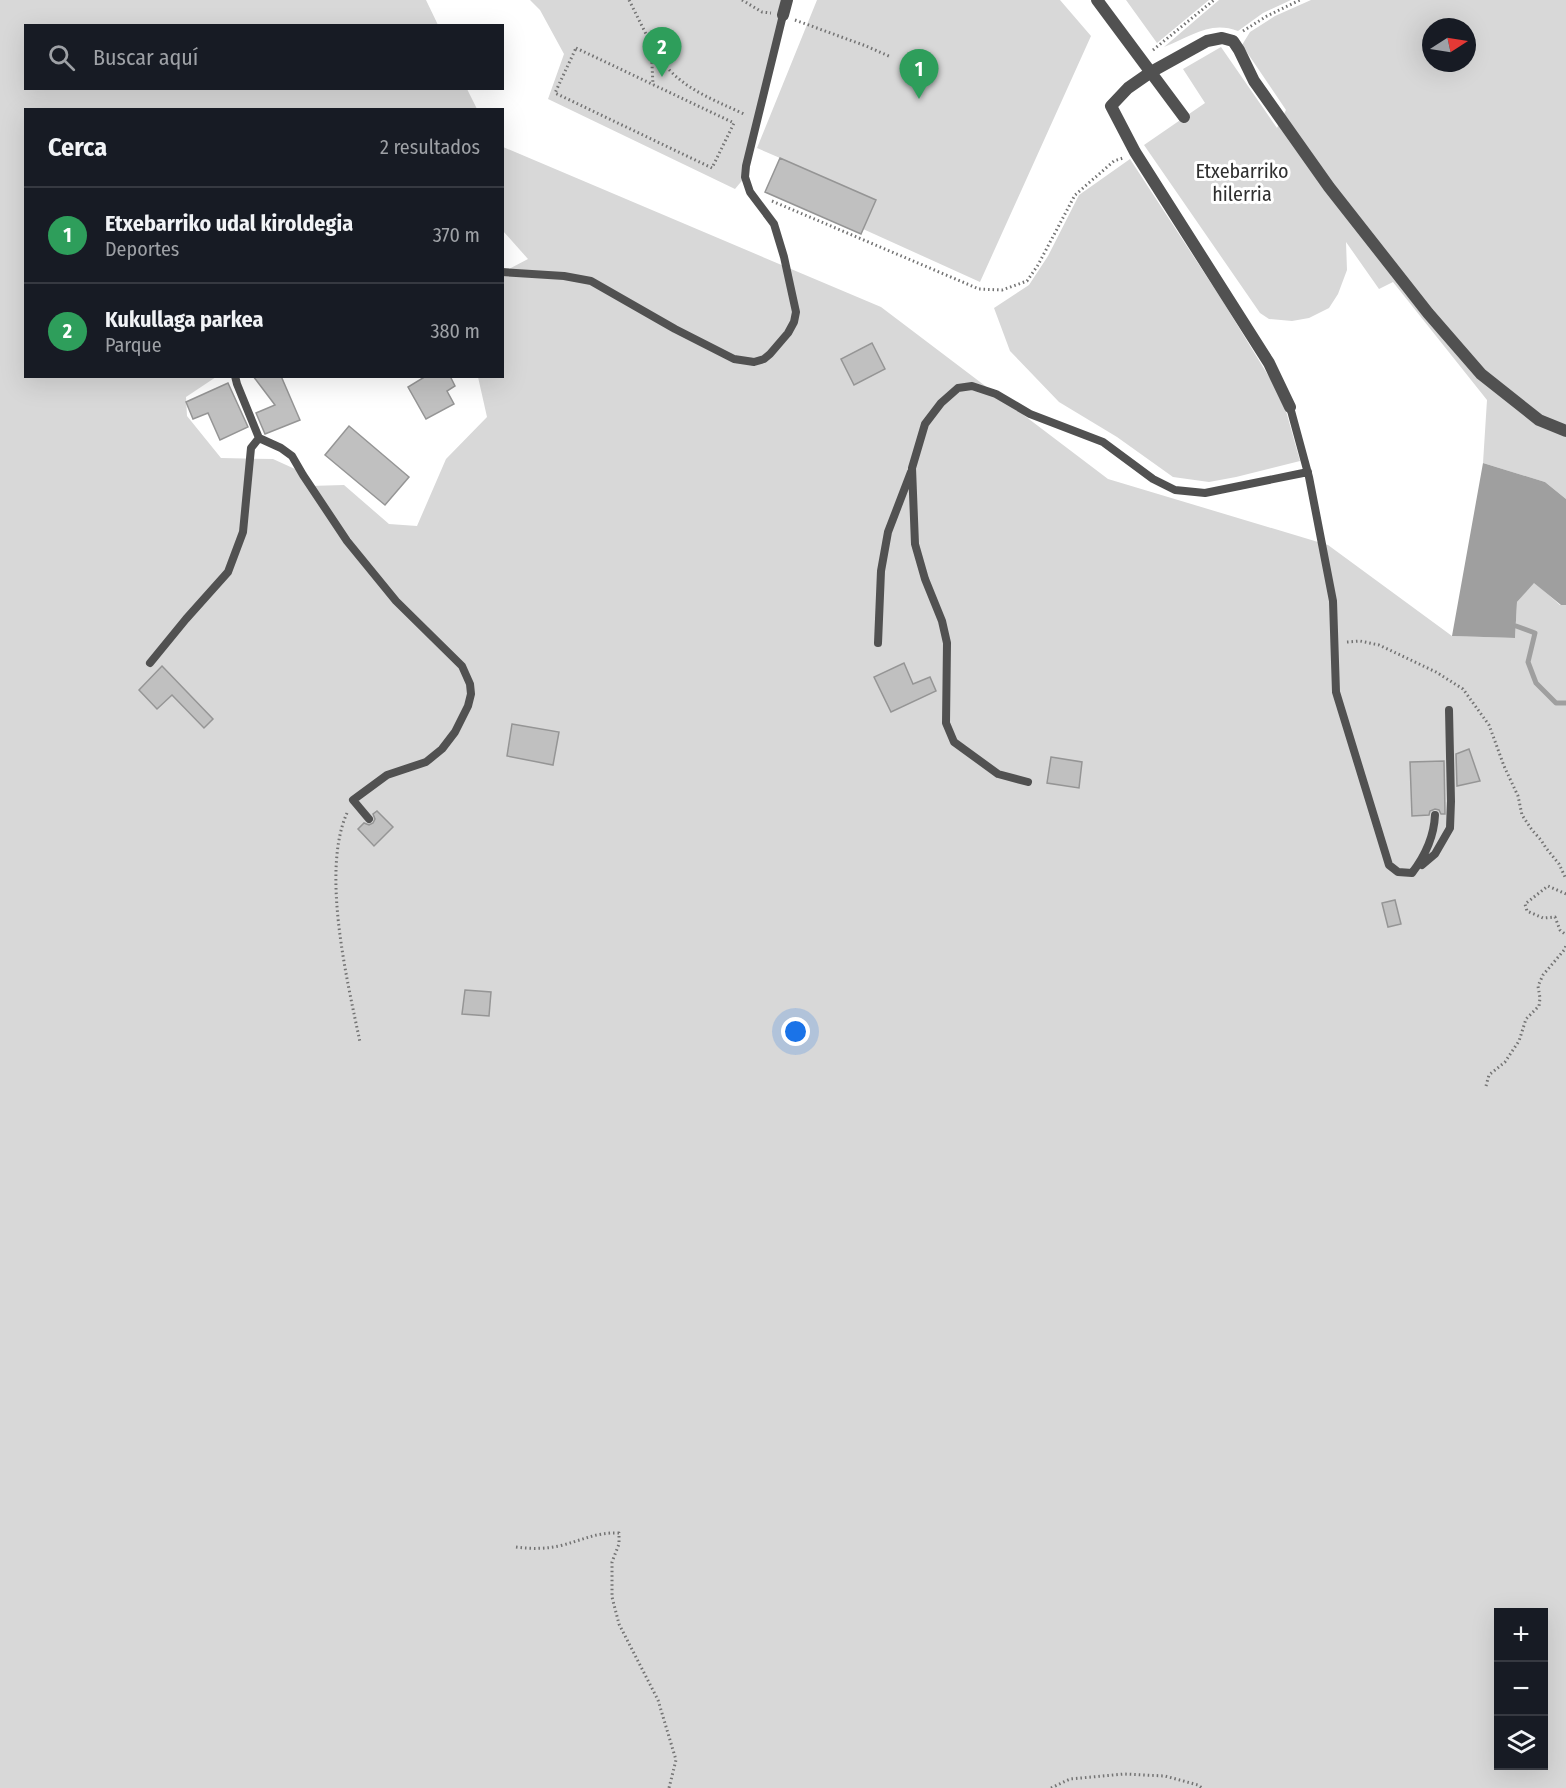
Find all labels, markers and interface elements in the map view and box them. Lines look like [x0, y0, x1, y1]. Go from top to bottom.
north arrow [1422, 18, 1476, 72]
search box [24, 24, 504, 90]
pin: 2 [642, 28, 682, 77]
icon: search [45, 41, 78, 74]
text: Buscar aquí [93, 44, 198, 71]
pin: 1 [900, 50, 938, 99]
text: Cerca [48, 132, 107, 163]
text: 2 resultados [380, 135, 480, 159]
park label: Etxebarriko hilerria [1195, 159, 1289, 206]
text: Etxebarriko udal kiroldegia [105, 210, 353, 237]
text: 1 [63, 223, 72, 247]
text: 370 m [433, 223, 480, 247]
text: Deportes [105, 237, 179, 261]
text: Kukullaga parkea [105, 306, 263, 333]
text: 2 [63, 319, 72, 343]
text: 380 m [430, 319, 480, 343]
text: Parque [105, 333, 162, 357]
your location [781, 1017, 810, 1046]
map controls [1494, 1608, 1548, 1770]
button: + [1494, 1608, 1548, 1662]
button: − [1494, 1662, 1548, 1716]
button: layers [1494, 1716, 1548, 1770]

